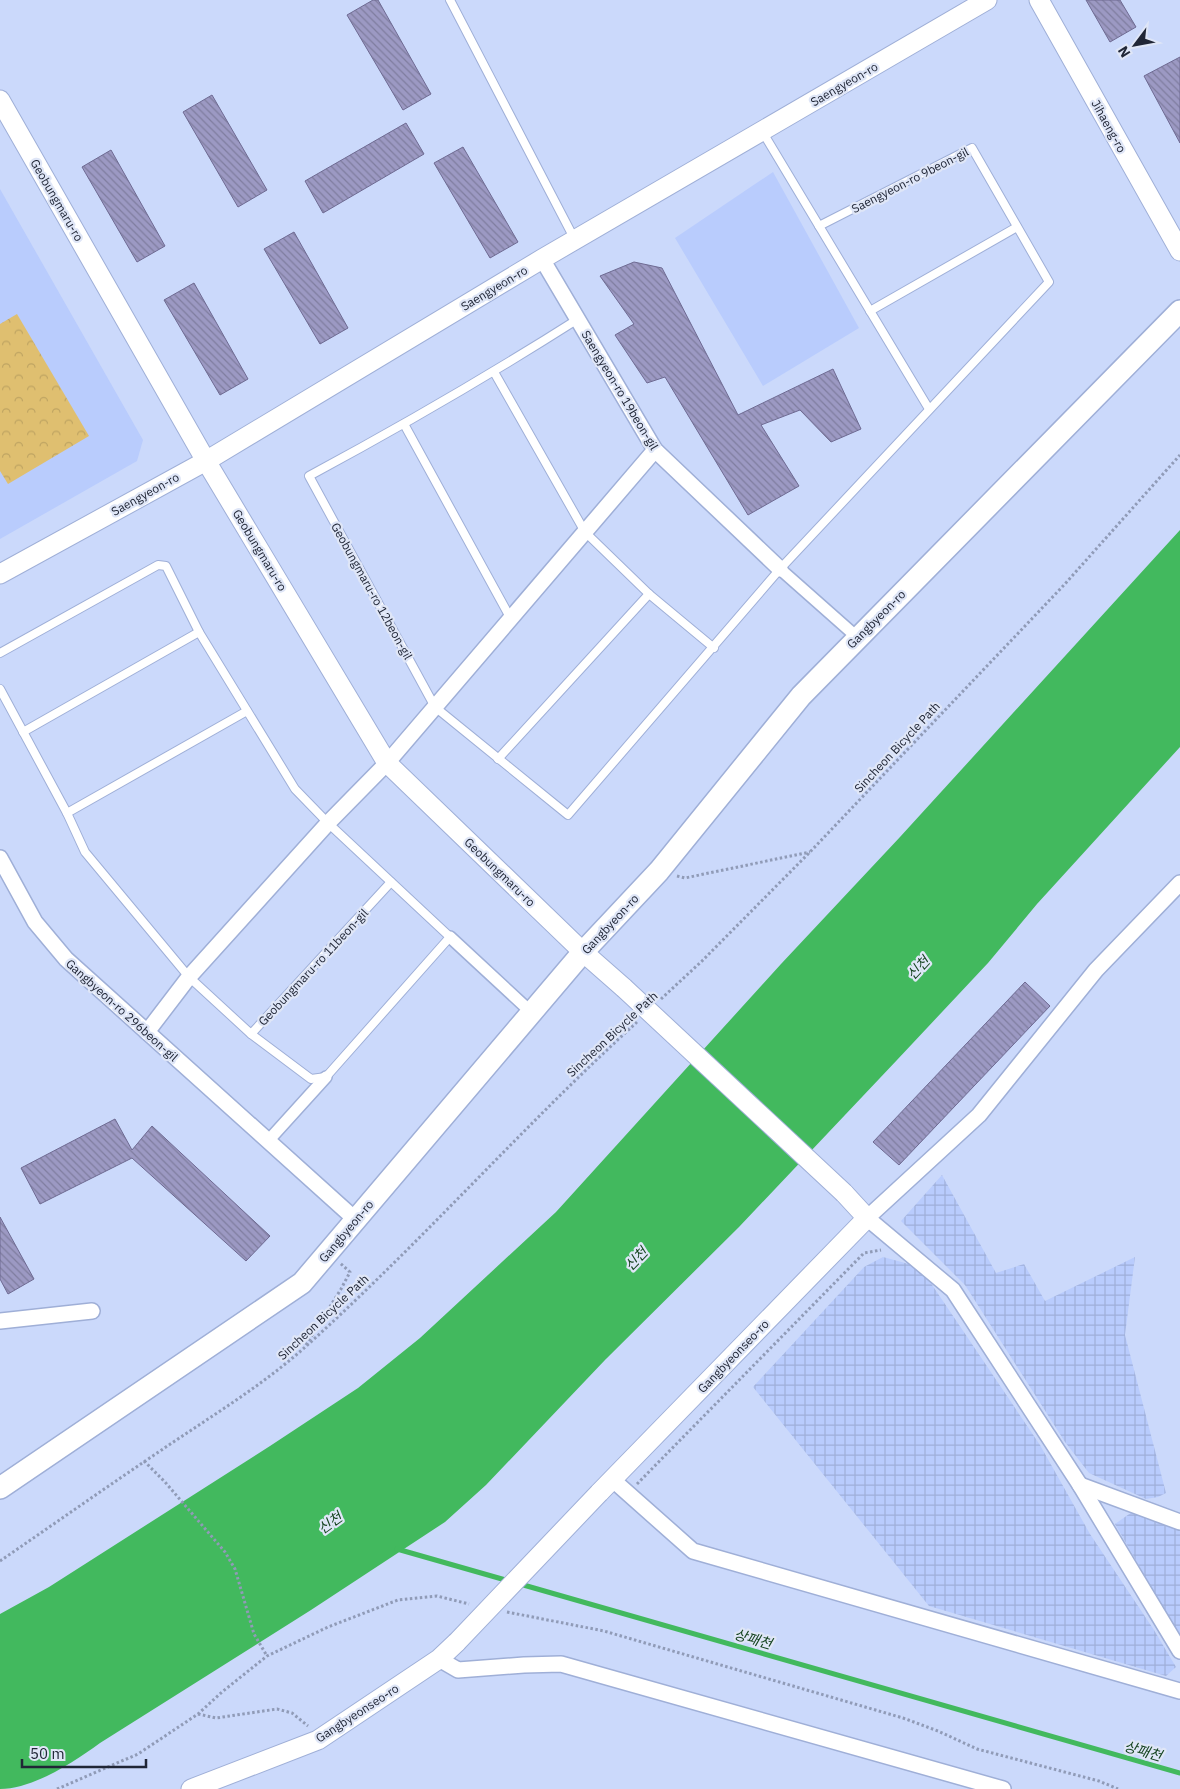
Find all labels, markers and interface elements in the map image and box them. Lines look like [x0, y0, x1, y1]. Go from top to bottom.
north arrow [1110, 20, 1160, 70]
text: N [1114, 43, 1134, 61]
street label: Saengyeon-ro [808, 59, 881, 109]
street label: Jihaeng-ro [1088, 97, 1130, 155]
street label: Saengyeon-ro 9beon-gil [849, 144, 971, 216]
street label: Geobungmaru-ro [27, 156, 87, 244]
street label: Saengyeon-ro [458, 262, 530, 314]
street label: Saengyeon-ro 19beon-gil [578, 328, 662, 452]
street label: Saengyeon-ro [109, 469, 182, 519]
street label: Geobungmaru-ro [230, 506, 290, 594]
street label: Geobungmaru-ro 12beon-gil [328, 520, 416, 662]
street label: Gangbyeon-ro [844, 586, 909, 651]
street label: Sincheon Bicycle Path [851, 698, 943, 796]
street label: Geobungmaru-ro [462, 834, 539, 910]
street label: Gangbyeon-ro [578, 891, 642, 957]
street label: Geobungmaru-ro 11beon-gil [255, 905, 371, 1029]
water label: 신천 [903, 952, 934, 984]
street label: Gangbyeon-ro 296beon-gil [63, 956, 181, 1064]
street label: Sincheon Bicycle Path [563, 988, 661, 1080]
street label: Gangbyeon-ro [316, 1197, 377, 1265]
water label: 신천 [621, 1243, 652, 1275]
street label: Sincheon Bicycle Path [274, 1271, 372, 1363]
street label: Gangbyeonseo-ro [694, 1316, 772, 1396]
water label: 신천 [314, 1507, 347, 1538]
water label: 상패천 [732, 1625, 775, 1653]
street label: Gangbyeonseo-ro [313, 1680, 402, 1745]
scale bar [22, 1736, 146, 1768]
water label: 상패천 [1122, 1737, 1165, 1765]
text: 50 m [30, 1744, 65, 1763]

